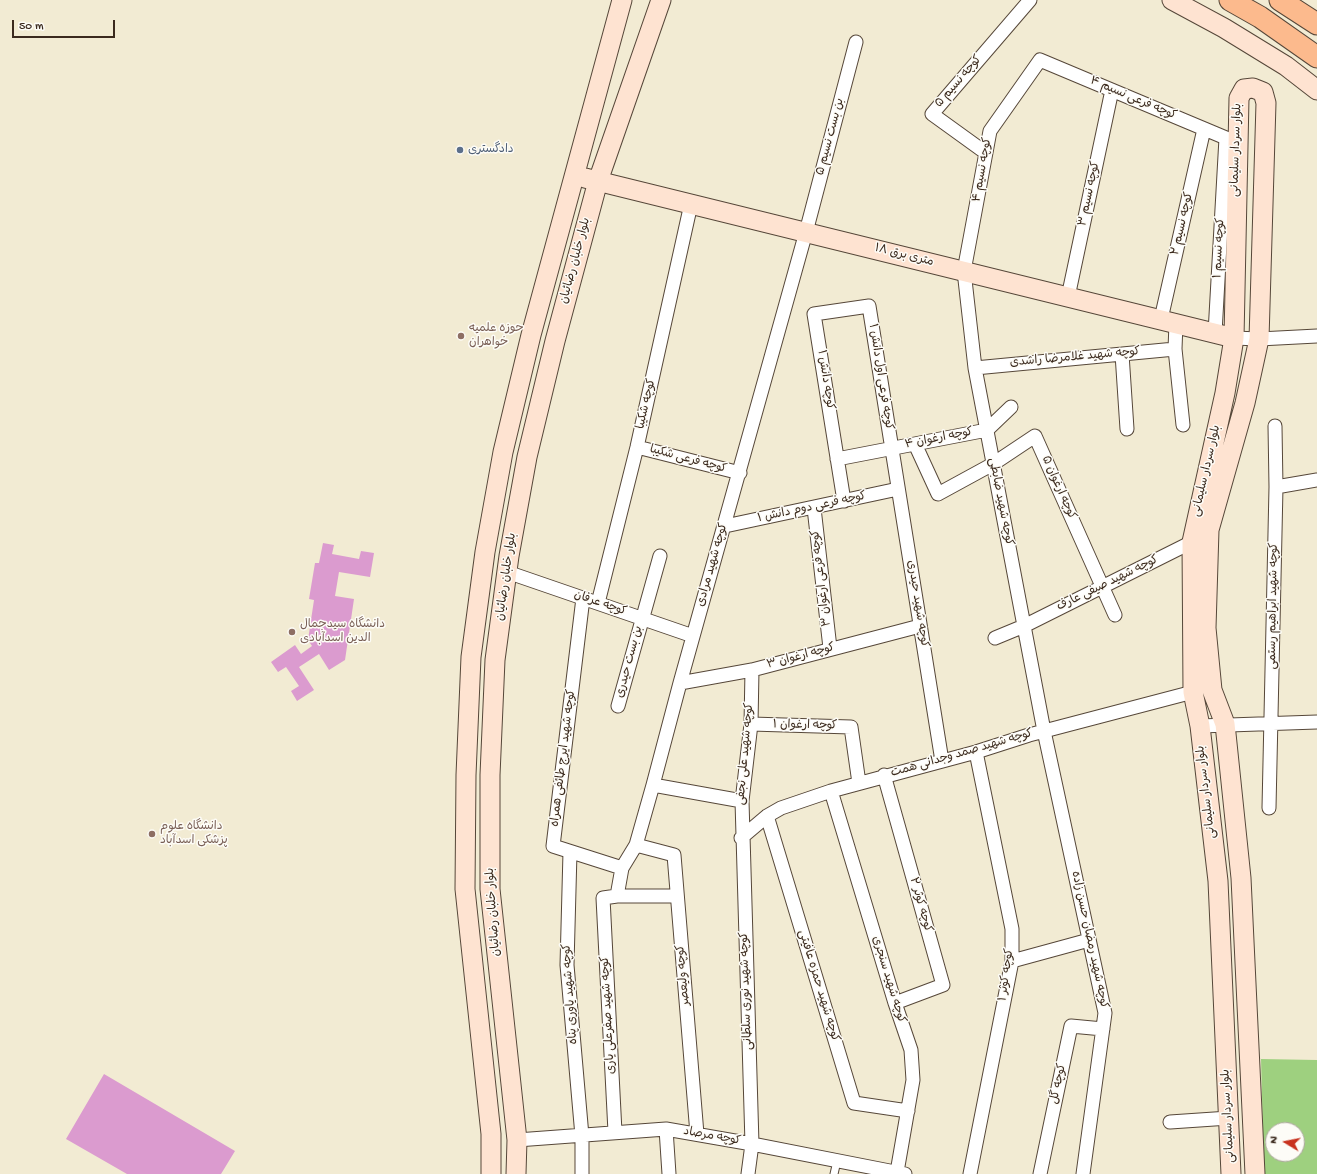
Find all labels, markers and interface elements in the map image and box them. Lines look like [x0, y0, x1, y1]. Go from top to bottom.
scale bar [14, 12, 117, 38]
text: 50 m [19, 20, 44, 34]
street label: کوچه نسیم ۵ [932, 53, 986, 111]
street label: کوچه فرعی نسیم ۴ [1087, 74, 1179, 124]
street label: بن بست نسیم ۵ [814, 97, 848, 177]
street label: بلوار سردار سلیمانی [1228, 103, 1246, 197]
street label: کوچه نسیم ۴ [970, 137, 996, 203]
place label: دادگستری [468, 143, 514, 157]
marker: دادگستری [455, 145, 465, 155]
street label: کوچه نسیم ۳ [1076, 160, 1104, 228]
street label: کوچه نسیم ۲ [1169, 191, 1197, 257]
street label: بلوار خلبان رضائیان [558, 216, 594, 306]
street label: کوچه نسیم ۱ [1211, 217, 1229, 279]
street label: ۱۸ متری برق [873, 242, 935, 270]
place label: حوزه علمیه خواهران [469, 322, 524, 350]
street label: کوچه فرعی اول دانش ۱ [864, 323, 896, 431]
marker: حوزه علمیه خواهران [456, 331, 466, 341]
street label: کوچه شهید غلامرضا راشدی [1009, 345, 1141, 371]
street label: کوچه دانش ۱ [813, 349, 837, 411]
street label: کوچه شکیبا [634, 377, 660, 431]
street label: بلوار سردار سلیمانی [1189, 424, 1225, 518]
street label: کوچه ارغوان ۴ [904, 425, 974, 453]
street label: کوچه فرعی شکیبا [648, 443, 728, 477]
street label: کوچه ارغوان ۵ [1037, 454, 1079, 522]
street label: کوچه شهید ضابطی [984, 457, 1016, 547]
street label: کوچه فرعی دوم دانش ۱ [756, 489, 868, 527]
street label: کوچه شهید مرادی [694, 522, 732, 608]
street label: کوچه فرعی ارغوان ۳ [809, 529, 835, 627]
street label: بلوار خلبان رضائیان [494, 532, 520, 622]
street label: کوچه شهید ابراهیم رستمی [1266, 542, 1282, 670]
street label: کوچه شهید صیفی عارف [1055, 553, 1161, 615]
street label: کوچه شهید حیدری [903, 559, 931, 649]
street label: کوچه عرفان [572, 588, 628, 620]
place label: دانشگاه سیدجمال الدین اسدآبادی [300, 618, 385, 646]
street label: بن بست حیدری [613, 624, 647, 700]
marker: دانشگاه سیدجمال الدین اسدآبادی [287, 627, 297, 637]
street label: کوچه ارغوان ۳ [765, 641, 837, 673]
street label: کوچه شهید ایرج طائفی همراه [548, 688, 580, 828]
street label: کوچه شهید علی نجفی [734, 702, 758, 806]
street label: کوچه ارغوان ۱ [773, 718, 837, 734]
street label: کوچه شهید صمد وجدانی همت [889, 727, 1035, 781]
street label: بلوار سردار سلیمانی [1194, 745, 1220, 839]
place label: دانشگاه علوم پزشکی اسدآباد [160, 820, 228, 848]
marker: دانشگاه علوم پزشکی اسدآباد [147, 829, 157, 839]
street label: بلوار خلبان رضائیان [484, 867, 504, 957]
street label: کوچه شهید رمضان حسن زاده [1067, 870, 1111, 1010]
street label: کوچه کوثر ۲ [905, 876, 935, 934]
street label: کوچه شهید حمزه عافیتی [794, 928, 842, 1044]
street label: کوچه شهید نوری سلطانی [738, 932, 756, 1050]
street label: کوچه شهید سنجری [868, 935, 908, 1025]
street label: کوچه شهید یاوری پناه [560, 943, 582, 1045]
street label: کوچه ولیعصر [674, 944, 694, 1006]
street label: کوچه کوثر ۱ [996, 948, 1018, 1002]
street label: کوچه شهید صفرعلی یاری [599, 956, 619, 1074]
street label: کوچه گل [1048, 1062, 1070, 1106]
street label: بلوار سردار سلیمانی [1219, 1069, 1239, 1163]
north arrow [1265, 1122, 1305, 1162]
street label: کوچه مرصاد [682, 1125, 742, 1149]
text: N [1268, 1136, 1281, 1145]

